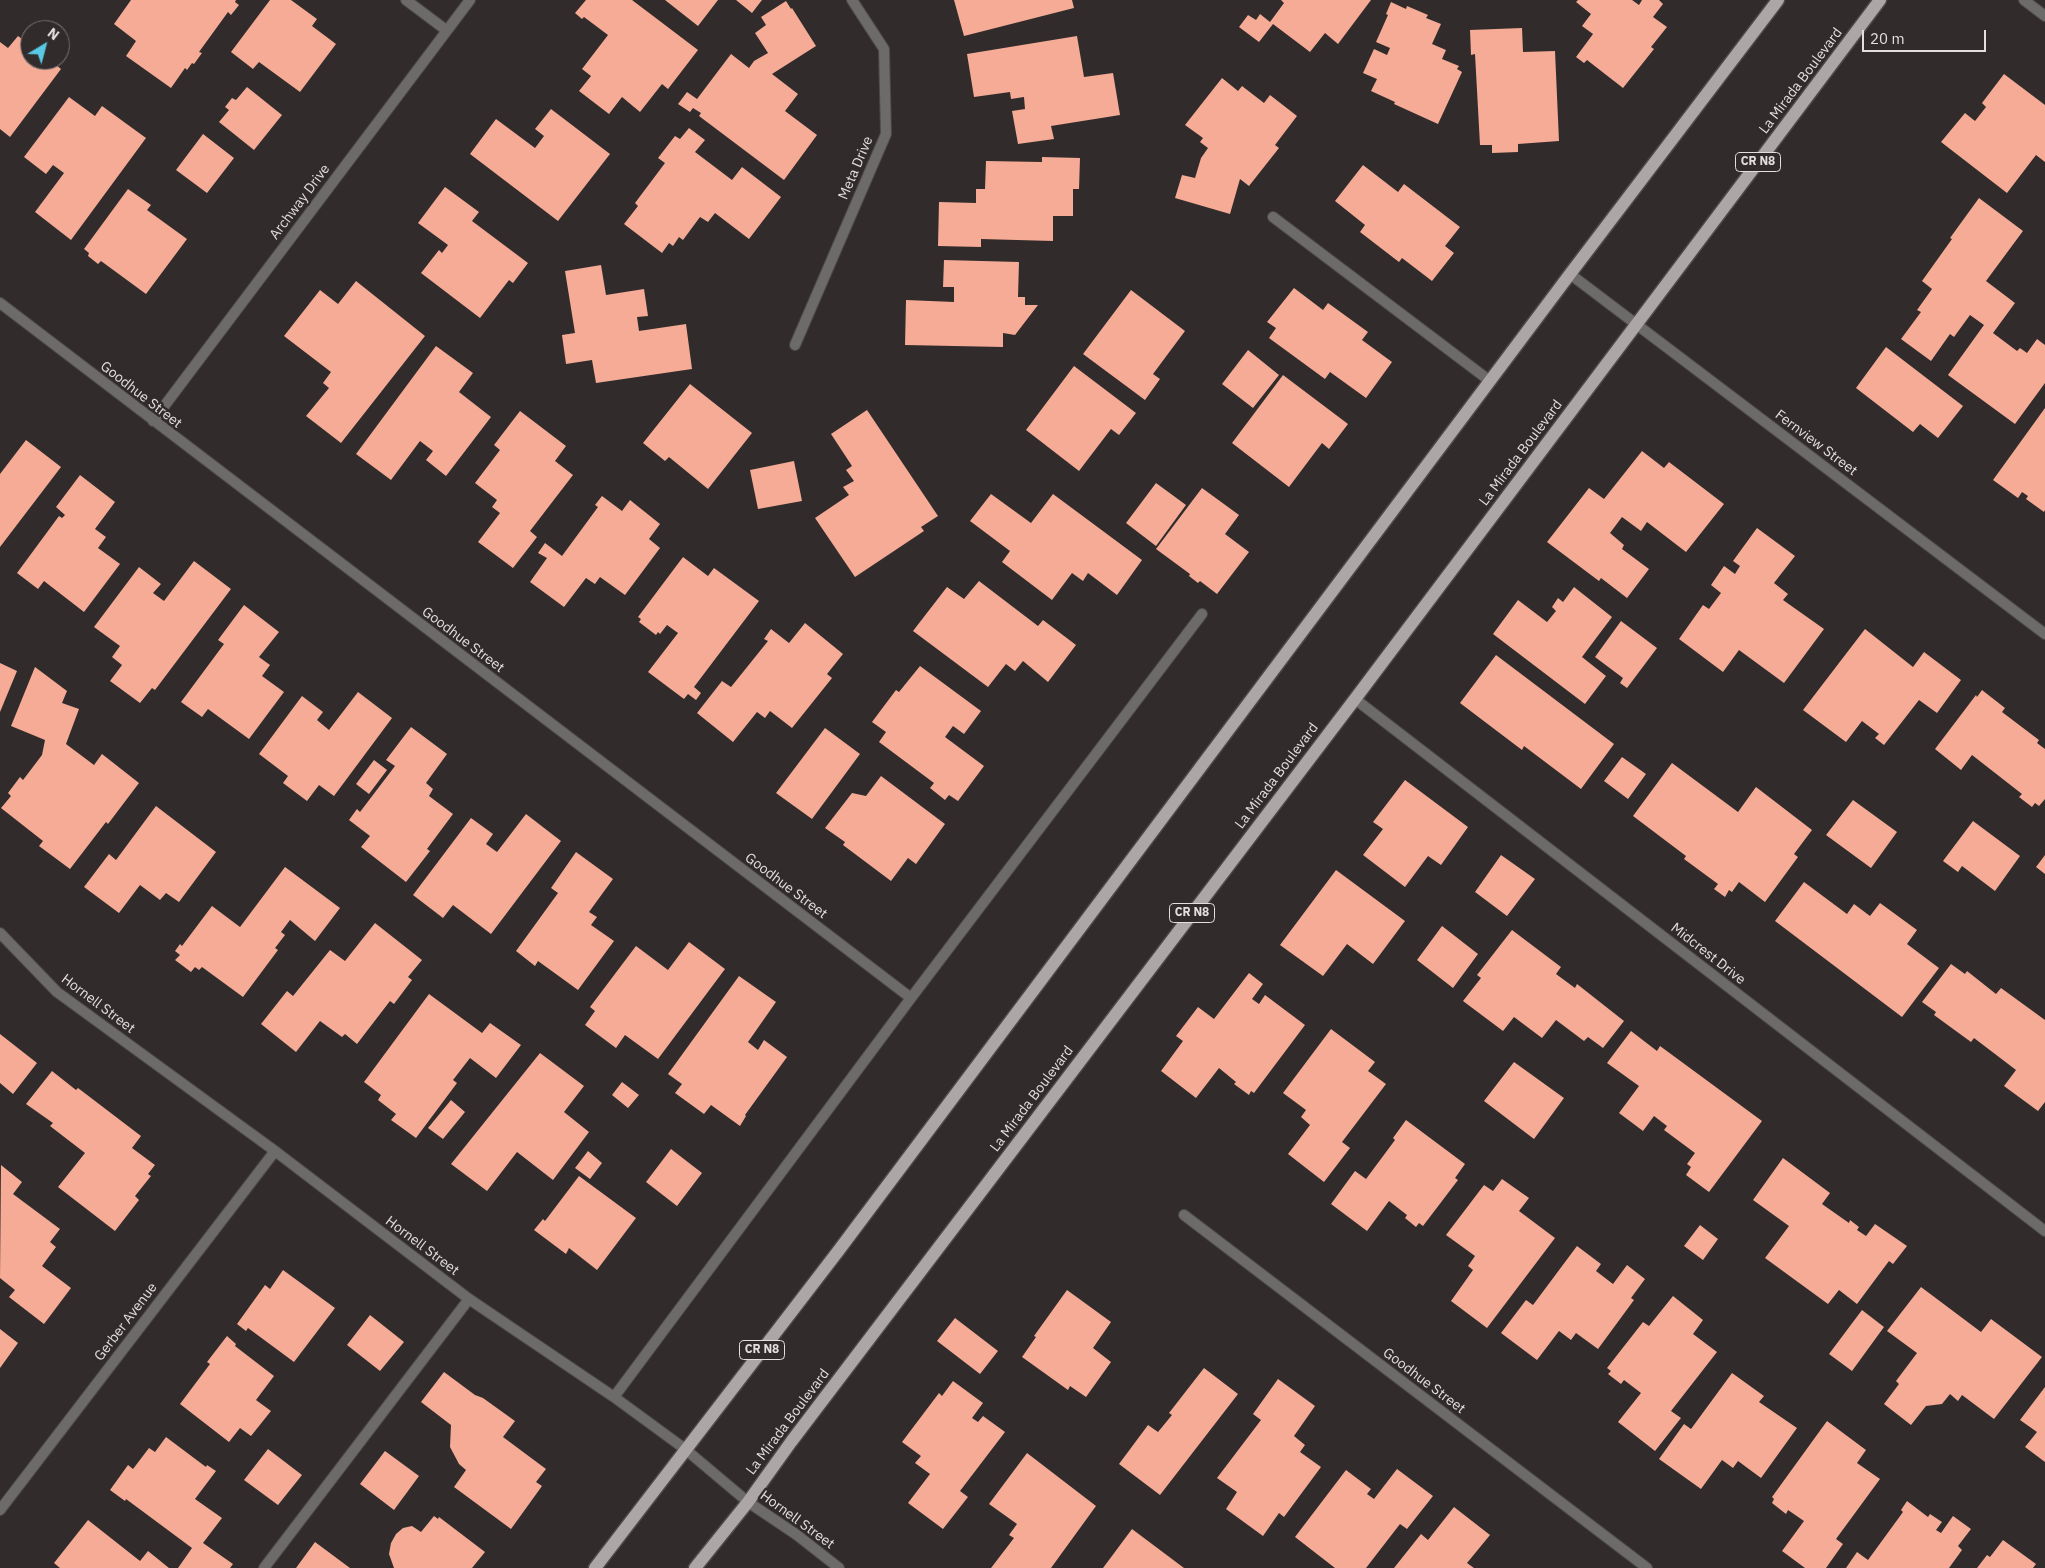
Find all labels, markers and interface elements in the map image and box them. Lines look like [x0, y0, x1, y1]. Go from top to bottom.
north arrow [20, 20, 70, 70]
scale bar [1865, 20, 1989, 52]
text: N [44, 24, 63, 44]
street label: La Mirada Boulevard [1756, 25, 1846, 137]
text: 20 m [1870, 29, 1905, 48]
street label: Meta Drive [835, 134, 877, 202]
road number: CR N8 [1736, 152, 1780, 172]
street label: Archway Drive [266, 161, 334, 243]
street label: Goodhue Street [97, 358, 185, 432]
street label: La Mirada Boulevard [1476, 397, 1566, 509]
street label: Fernview Street [1772, 407, 1860, 479]
street label: Goodhue Street [418, 604, 508, 676]
street label: La Mirada Boulevard [1232, 720, 1322, 832]
street label: Goodhue Street [741, 850, 831, 922]
road number: CR N8 [1170, 904, 1214, 922]
street label: Midcrest Drive [1667, 920, 1749, 988]
street label: Hornell Street [58, 971, 138, 1037]
street label: La Mirada Boulevard [987, 1043, 1077, 1155]
street label: Hornell Street [382, 1213, 462, 1279]
street label: Gerber Avenue [91, 1280, 161, 1364]
road number: CR N8 [740, 1340, 784, 1360]
street label: Goodhue Street [1379, 1345, 1469, 1417]
street label: La Mirada Boulevard [743, 1366, 833, 1478]
street label: Hornell Street [757, 1487, 837, 1553]

